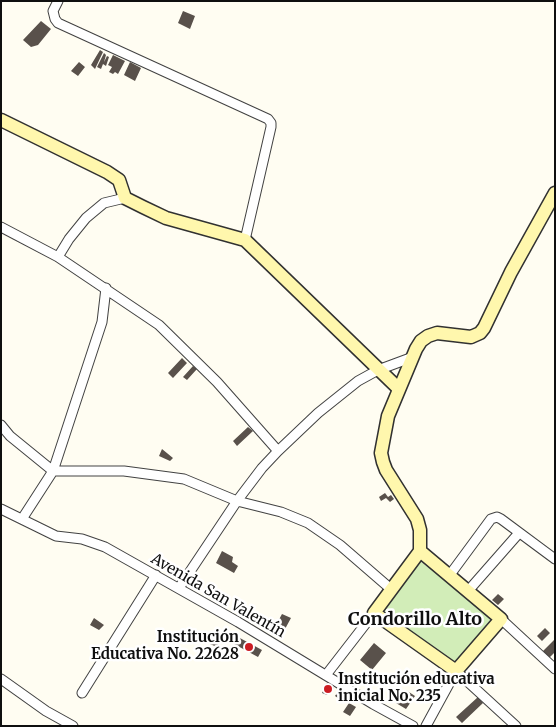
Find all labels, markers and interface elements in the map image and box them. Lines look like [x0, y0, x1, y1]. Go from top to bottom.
street label: Avenida San Valentín [148, 550, 288, 642]
district label: Condorillo Alto [348, 609, 482, 631]
place label: Institución Educativa No. 22628 [91, 629, 239, 664]
marker: Institución Educativa No. 22628 [243, 641, 255, 653]
place label: Institución educativa inicial No. 235 [338, 671, 495, 706]
marker: Institución educativa inicial No. 235 [322, 683, 334, 695]

